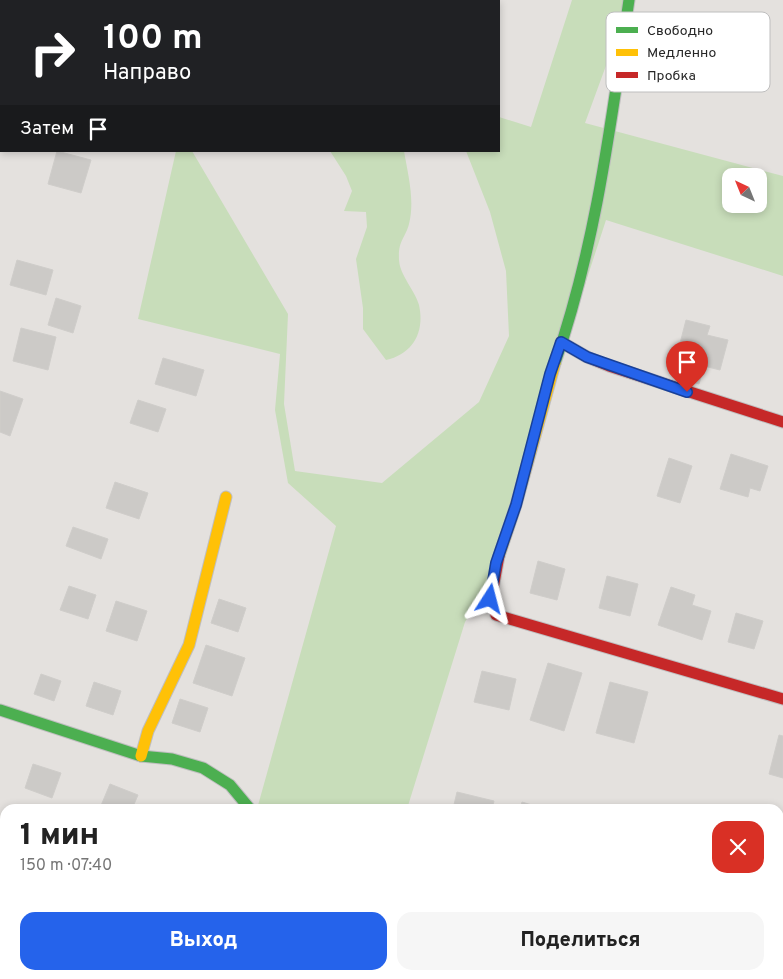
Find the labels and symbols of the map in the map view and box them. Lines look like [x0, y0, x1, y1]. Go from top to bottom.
legend [606, 12, 770, 92]
text: Свободно [647, 23, 713, 40]
text: Медленно [647, 45, 716, 62]
text: Пробка [647, 68, 696, 85]
north arrow [722, 168, 768, 212]
pin [666, 341, 708, 392]
position arrow [463, 572, 515, 624]

